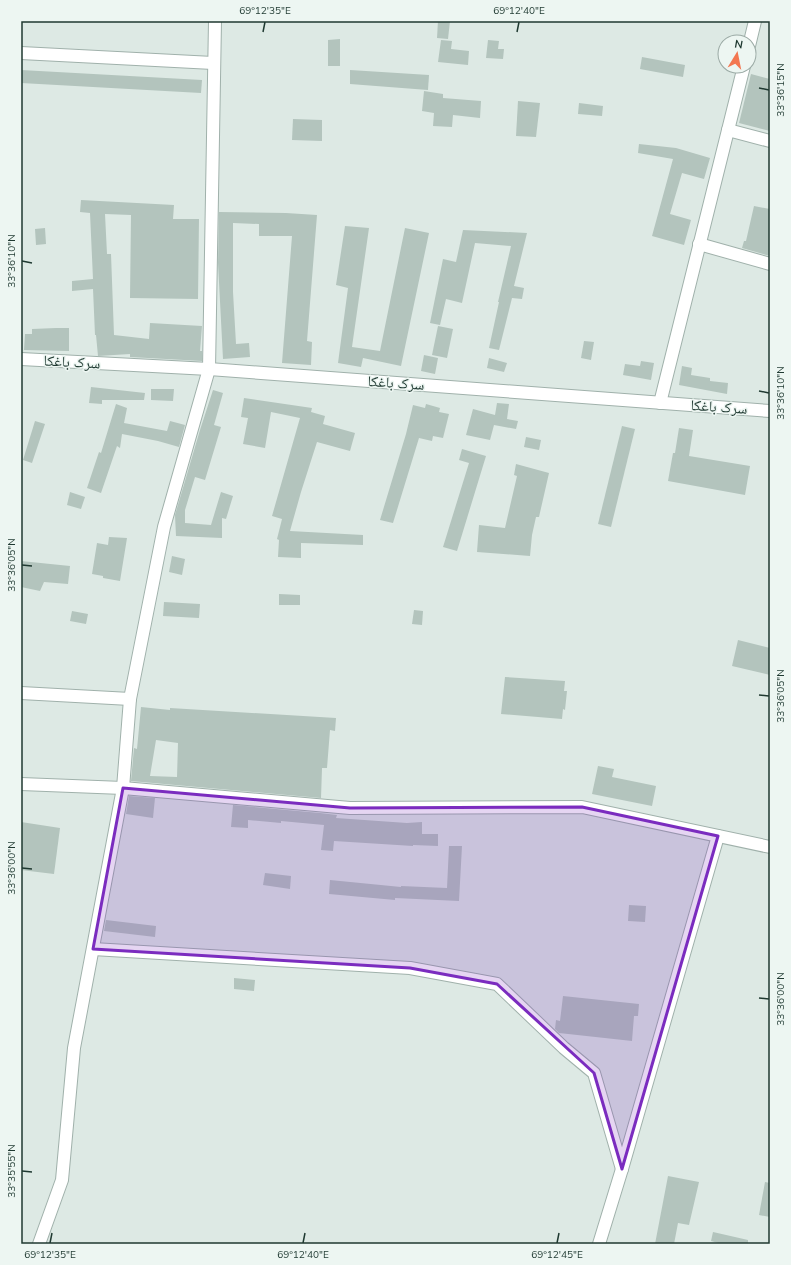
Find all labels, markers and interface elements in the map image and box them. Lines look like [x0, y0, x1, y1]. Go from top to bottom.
text: 69°12'35"E [239, 4, 291, 17]
text: 69°12'40"E [493, 4, 545, 17]
north arrow [717, 34, 757, 74]
text: N [733, 37, 744, 52]
text: 33°36'15"N [774, 63, 787, 117]
text: 33°36'10"N [5, 234, 18, 288]
street label: سرک باغکا [43, 351, 101, 372]
text: 33°36'10"N [774, 366, 787, 420]
street label: سرک باغکا [367, 371, 425, 394]
street label: سرک باغکا [690, 395, 748, 418]
text: 33°36'05"N [5, 538, 18, 592]
text: 33°36'05"N [774, 669, 787, 723]
text: 33°36'00"N [5, 841, 18, 895]
text: 33°36'00"N [774, 972, 787, 1026]
text: 33°35'55"N [5, 1144, 18, 1198]
text: 69°12'35"E [24, 1248, 76, 1261]
text: 69°12'40"E [277, 1248, 329, 1261]
text: 69°12'45"E [531, 1248, 583, 1261]

